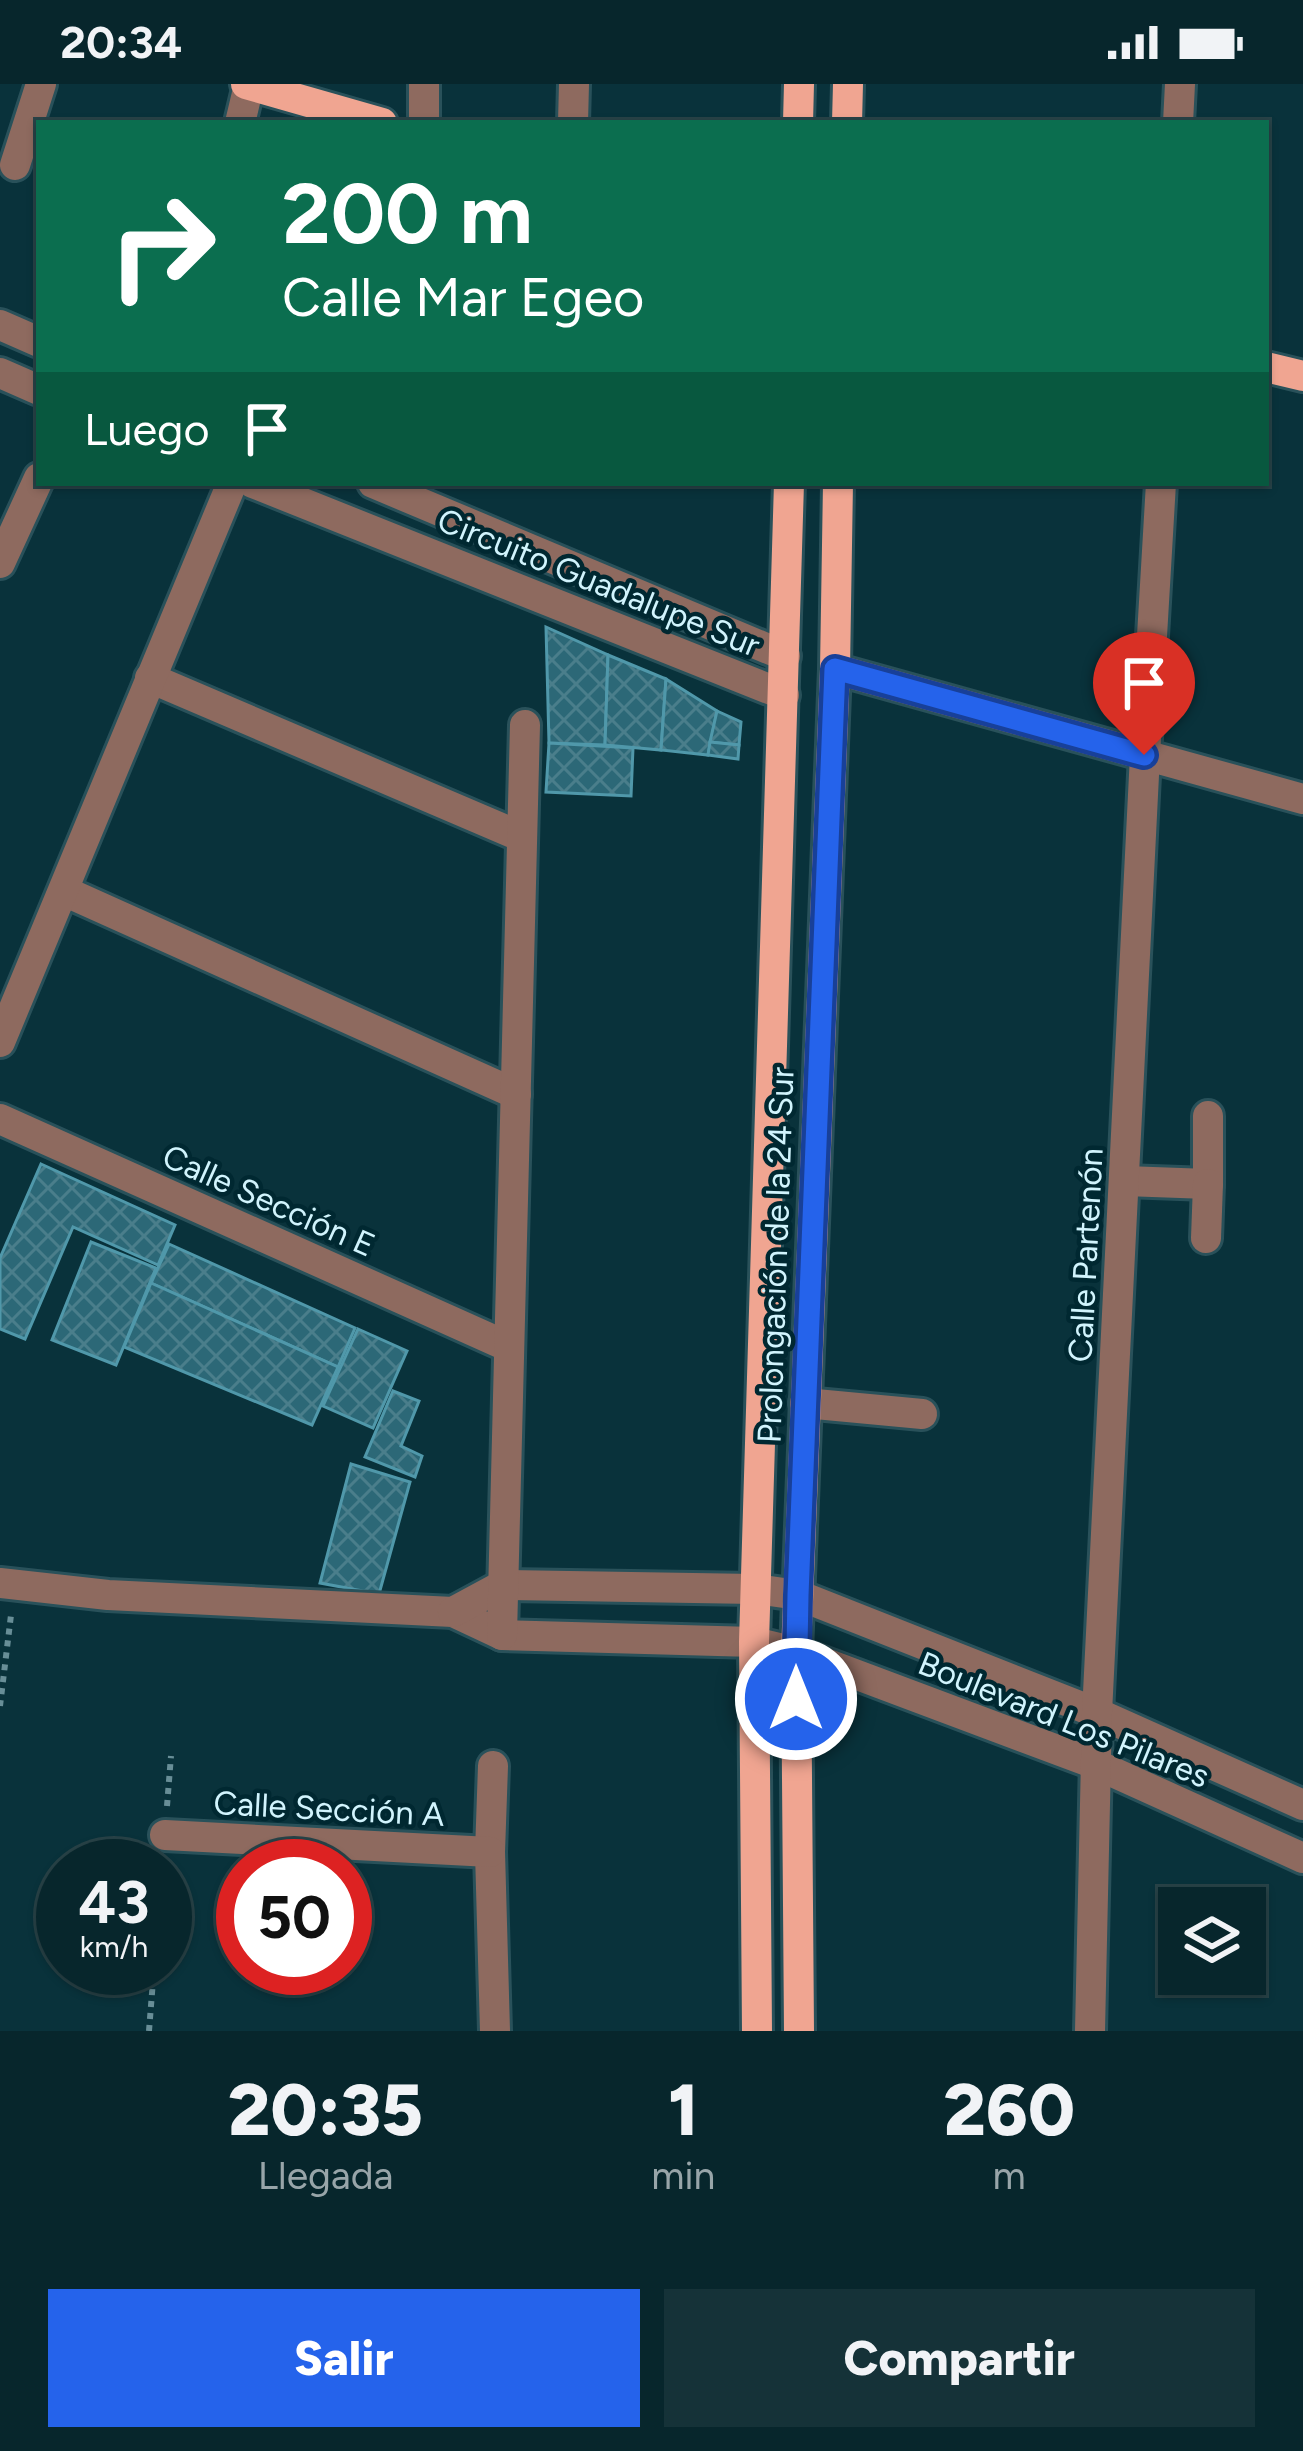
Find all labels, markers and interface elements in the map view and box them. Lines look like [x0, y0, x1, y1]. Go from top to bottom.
text: 20:34 [60, 15, 182, 69]
text: 200 m [282, 163, 533, 264]
icon: right [84, 168, 240, 324]
text: Calle Mar Egeo [282, 265, 644, 330]
icon: arrive [234, 396, 300, 462]
text: Luego [84, 402, 210, 456]
street label: Circuito Guadalupe Sur [432, 500, 766, 665]
pin [1093, 632, 1195, 755]
icon: arrive [1111, 650, 1177, 716]
street label: Prolongación de la 24 Sur [749, 1066, 802, 1444]
street label: Calle Sección E [157, 1136, 381, 1265]
street label: Calle Partenón [1060, 1147, 1111, 1363]
position arrow [733, 1636, 859, 1762]
street label: Boulevard Los Pilares [913, 1643, 1215, 1796]
street label: Calle Sección A [213, 1783, 446, 1834]
speed limit sign: 50 [216, 1839, 372, 1995]
text: 43 [78, 1866, 150, 1938]
map controls [1158, 1887, 1266, 1995]
button: layers [1158, 1887, 1266, 1995]
text: km/h [80, 1928, 148, 1965]
text: 20:35 [228, 2067, 423, 2153]
text: 1 [668, 2067, 699, 2153]
text: 260 [943, 2067, 1075, 2153]
text: Llegada [258, 2152, 393, 2199]
text: min [651, 2152, 715, 2199]
text: m [993, 2152, 1026, 2199]
button: Salir [48, 2289, 640, 2427]
button: Compartir [664, 2289, 1255, 2427]

